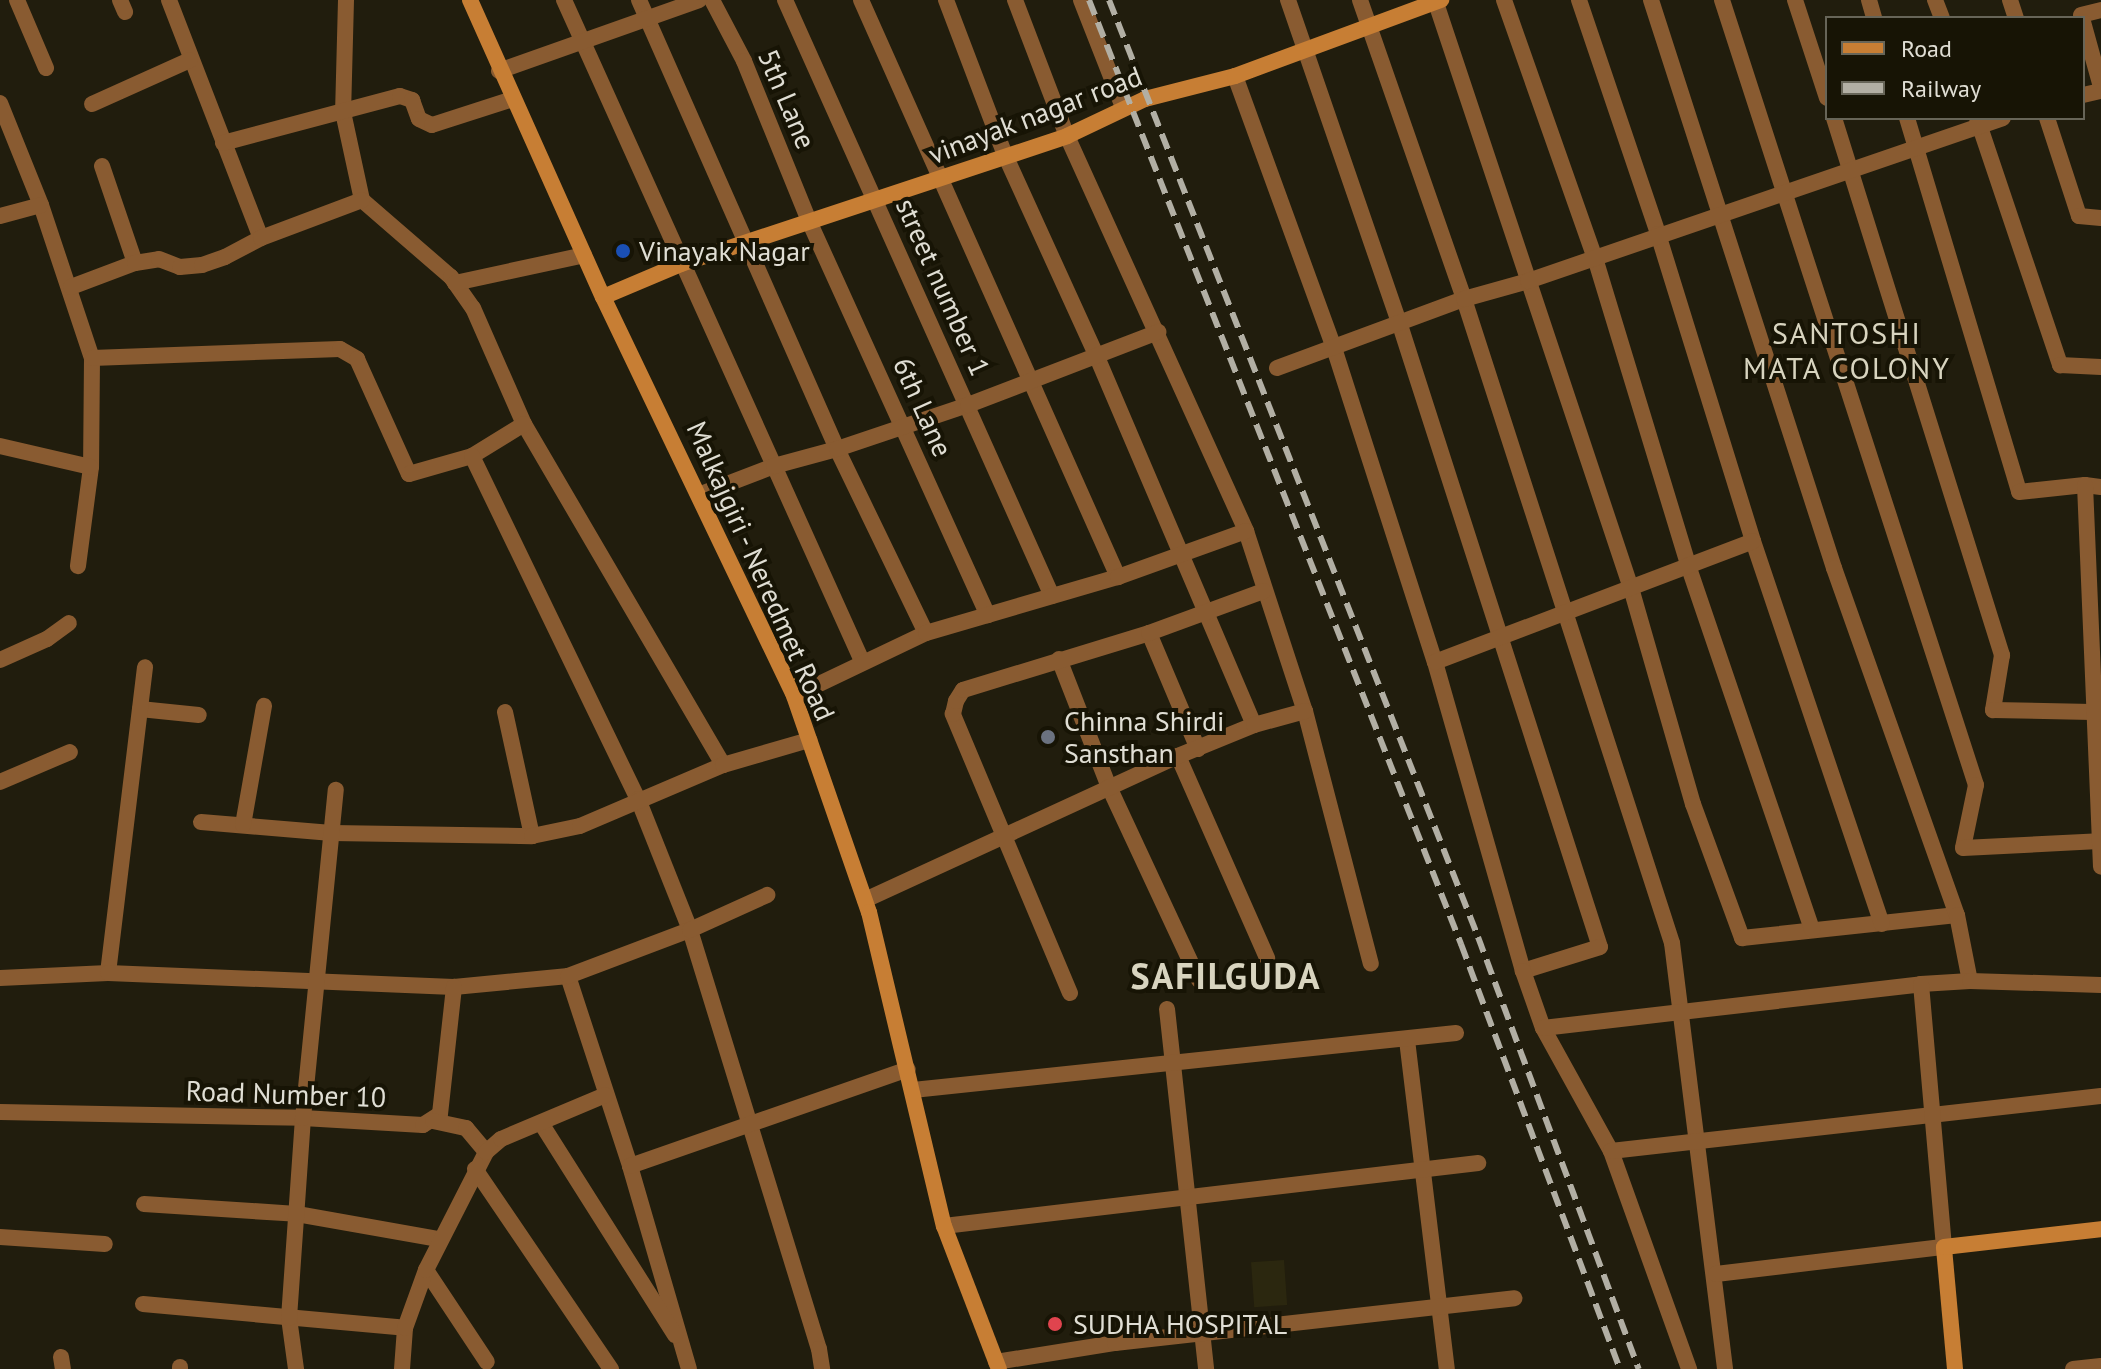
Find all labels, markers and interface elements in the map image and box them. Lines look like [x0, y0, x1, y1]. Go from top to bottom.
legend [1825, 16, 2085, 120]
text: Road [1901, 33, 1952, 64]
street label: 5th Lane [751, 44, 823, 154]
street label: vinayak nagar road [923, 59, 1147, 171]
text: Railway [1901, 73, 1981, 104]
street label: street number 1 [889, 193, 997, 381]
place label: Vinayak Nagar [639, 234, 811, 268]
marker: Vinayak Nagar [614, 242, 632, 260]
district label: SANTOSHI MATA COLONY [1742, 315, 1952, 386]
street label: 6th Lane [886, 352, 960, 462]
street label: Malkajgiri - Neredmet Road [679, 414, 843, 728]
place label: Chinna Shirdi Sansthan [1064, 704, 1225, 770]
marker: Chinna Shirdi Sansthan [1039, 728, 1057, 746]
district label: SAFILGUDA [1130, 954, 1322, 998]
street label: Road Number 10 [185, 1074, 387, 1114]
place label: SUDHA HOSPITAL [1073, 1307, 1288, 1341]
marker: SUDHA HOSPITAL [1044, 1313, 1066, 1335]

